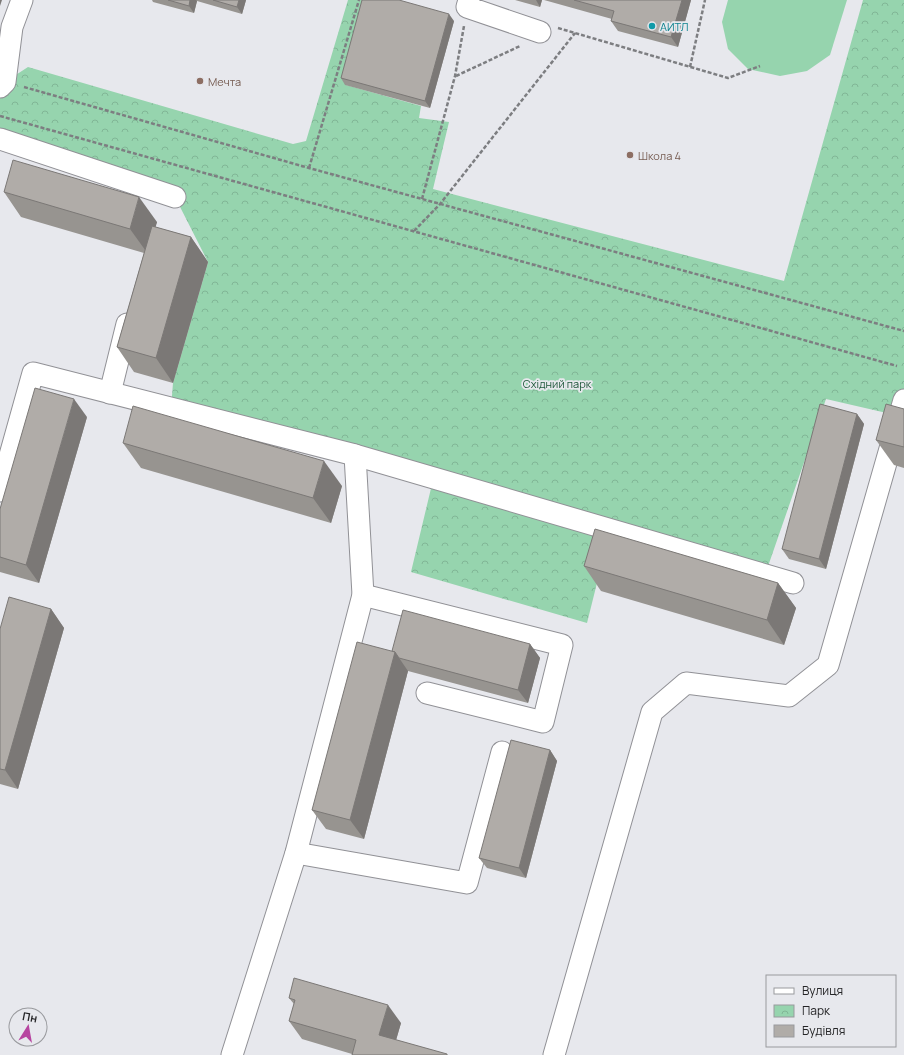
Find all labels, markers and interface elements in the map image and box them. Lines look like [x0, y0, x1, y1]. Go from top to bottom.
place label: АИТЛ [660, 19, 689, 34]
marker: АИТЛ [647, 21, 657, 31]
place label: Мечта [208, 74, 241, 89]
marker: Мечта [195, 76, 205, 86]
place label: Школа 4 [638, 148, 681, 163]
marker: Школа 4 [625, 150, 635, 160]
park label: Східний парк [523, 376, 592, 391]
legend [766, 975, 896, 1047]
text: Вулиця [802, 982, 843, 999]
text: Парк [802, 1002, 831, 1019]
north arrow [8, 1007, 48, 1047]
text: Пн [21, 1008, 39, 1025]
text: Будівля [802, 1022, 845, 1039]

